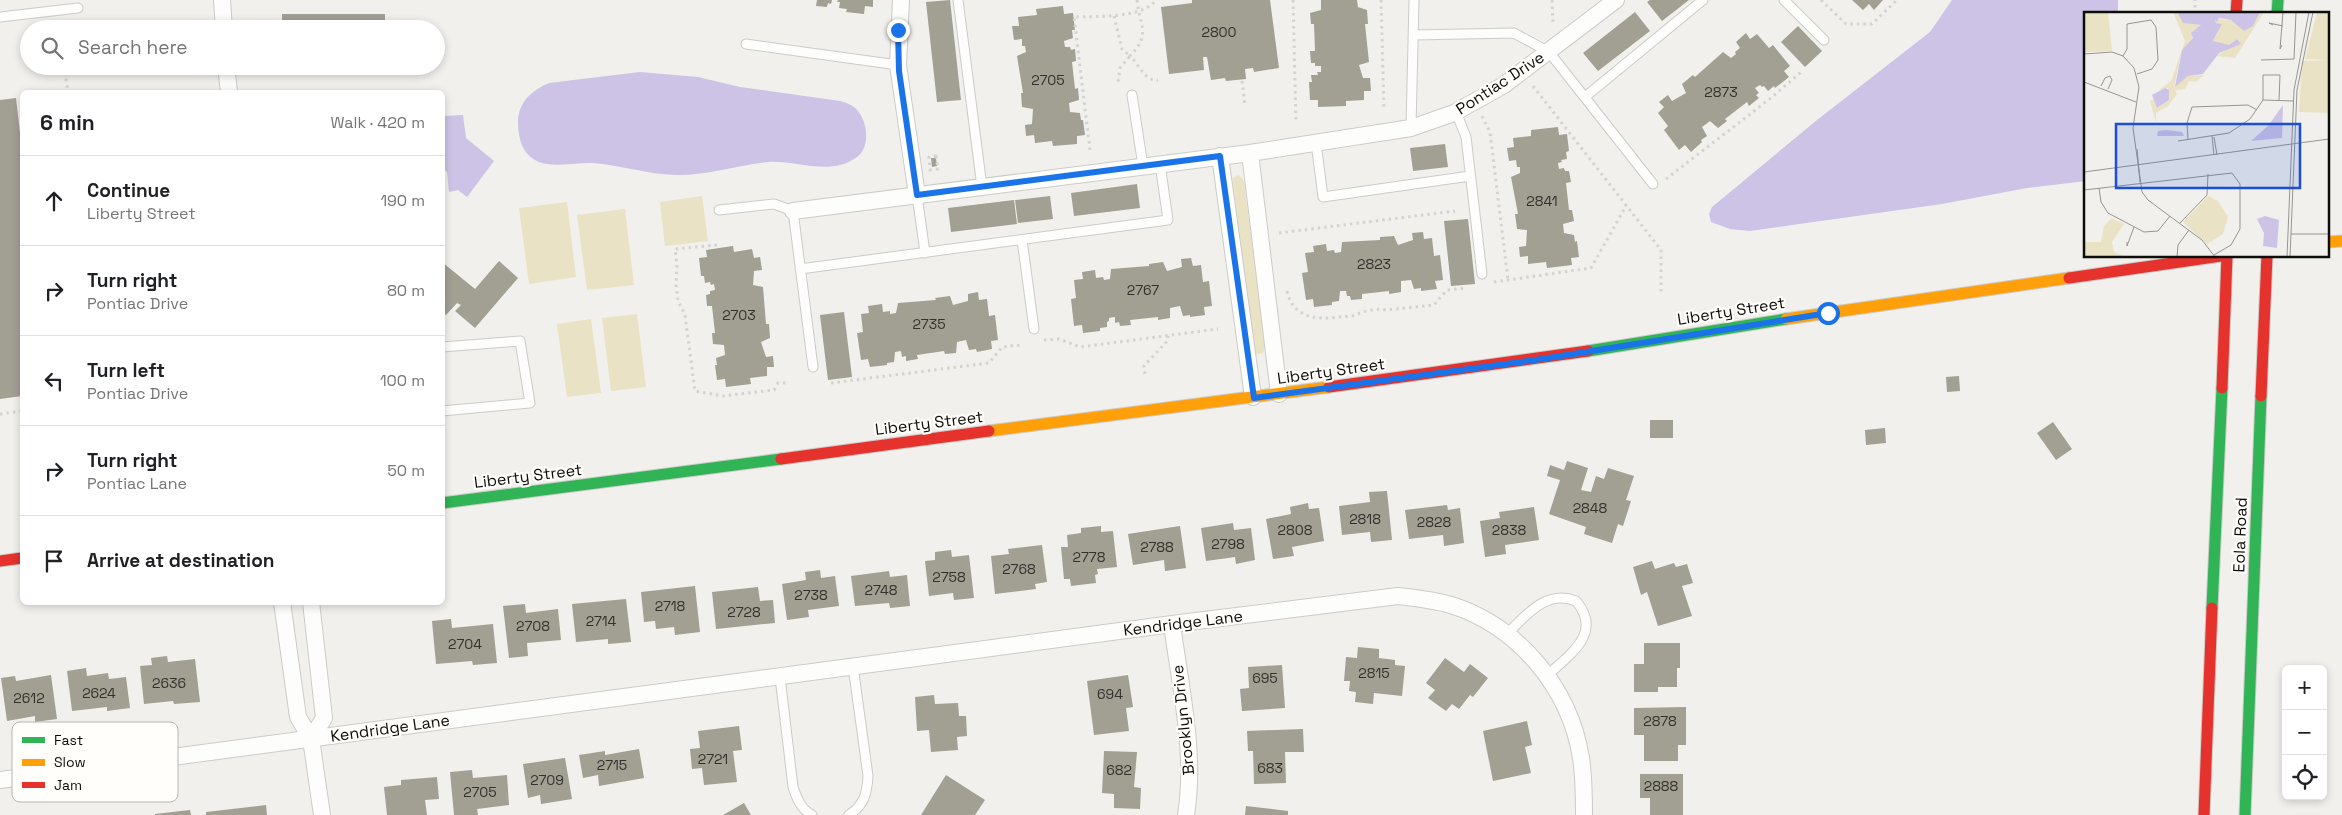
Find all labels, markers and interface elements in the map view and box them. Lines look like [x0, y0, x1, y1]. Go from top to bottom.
inset map [2084, 12, 2330, 258]
route end [887, 19, 910, 42]
search box [20, 20, 445, 75]
house number: 2800 [1201, 23, 1237, 41]
icon: search [38, 34, 66, 62]
text: Search here [78, 35, 188, 60]
street label: Pontiac Drive [1452, 47, 1548, 119]
house number: 2705 [1031, 71, 1065, 89]
house number: 2873 [1704, 83, 1738, 101]
text: 6 min [40, 109, 95, 136]
text: Walk · 420 m [330, 112, 425, 133]
text: Continue [87, 178, 170, 203]
icon: ahead [40, 187, 68, 215]
text: 190 m [380, 190, 425, 211]
house number: 2841 [1526, 192, 1558, 210]
text: Liberty Street [87, 203, 196, 224]
house number: 2823 [1357, 255, 1391, 273]
text: Turn right [87, 268, 177, 293]
icon: right [40, 277, 68, 305]
text: 80 m [387, 280, 425, 301]
house number: 2767 [1127, 281, 1159, 299]
street label: Liberty Street [1676, 292, 1786, 330]
text: Pontiac Drive [87, 293, 188, 314]
route start [1817, 302, 1840, 325]
house number: 2703 [722, 306, 756, 324]
house number: 2735 [912, 315, 946, 333]
street label: Liberty Street [1276, 353, 1386, 389]
text: Turn left [87, 358, 165, 383]
icon: left [40, 367, 68, 395]
text: 100 m [380, 370, 425, 391]
text: Pontiac Drive [87, 383, 188, 404]
street label: Liberty Street [874, 406, 984, 440]
text: Turn right [87, 448, 177, 473]
icon: right [40, 457, 68, 485]
street label: Liberty Street [473, 459, 583, 493]
text: 50 m [387, 460, 425, 481]
text: Pontiac Lane [87, 473, 187, 494]
street label: Eola Road [2228, 497, 2252, 573]
house number: 2848 [1573, 499, 1608, 517]
house number: 2818 [1349, 510, 1381, 528]
house number: 2828 [1417, 513, 1451, 531]
house number: 2808 [1278, 521, 1313, 539]
house number: 2838 [1492, 521, 1526, 539]
house number: 2798 [1211, 535, 1245, 553]
house number: 2788 [1140, 538, 1174, 556]
icon: arrive [40, 547, 68, 575]
text: Arrive at destination [87, 548, 275, 573]
house number: 2778 [1073, 548, 1106, 566]
house number: 2768 [1002, 560, 1036, 578]
house number: 2758 [932, 568, 966, 586]
house number: 2748 [865, 581, 898, 599]
house number: 2738 [794, 586, 828, 604]
house number: 2718 [655, 597, 686, 615]
house number: 2728 [727, 603, 761, 621]
street label: Kendridge Lane [1122, 605, 1244, 641]
house number: 2714 [586, 612, 617, 630]
house number: 2708 [516, 617, 550, 635]
house number: 2704 [448, 635, 482, 653]
street label: Brooklyn Drive [1167, 664, 1199, 776]
house number: 2815 [1358, 664, 1390, 682]
map controls [2282, 665, 2327, 800]
button: + [2282, 665, 2327, 710]
house number: 695 [1252, 669, 1278, 687]
house number: 2636 [152, 674, 186, 692]
house number: 2624 [82, 684, 116, 702]
house number: 694 [1097, 685, 1123, 703]
house number: 2612 [13, 689, 45, 707]
street label: Kendridge Lane [329, 709, 451, 747]
button: − [2282, 710, 2327, 755]
house number: 2878 [1643, 712, 1677, 730]
legend [12, 722, 178, 802]
text: Fast [54, 731, 83, 749]
house number: 2721 [698, 750, 728, 768]
text: Slow [54, 753, 86, 771]
button: locate [2282, 755, 2327, 800]
house number: 2715 [597, 756, 627, 774]
house number: 683 [1257, 759, 1283, 777]
house number: 682 [1106, 761, 1132, 779]
house number: 2709 [530, 771, 564, 789]
text: Jam [54, 776, 82, 794]
house number: 2888 [1644, 777, 1679, 795]
house number: 2705 [463, 783, 497, 801]

